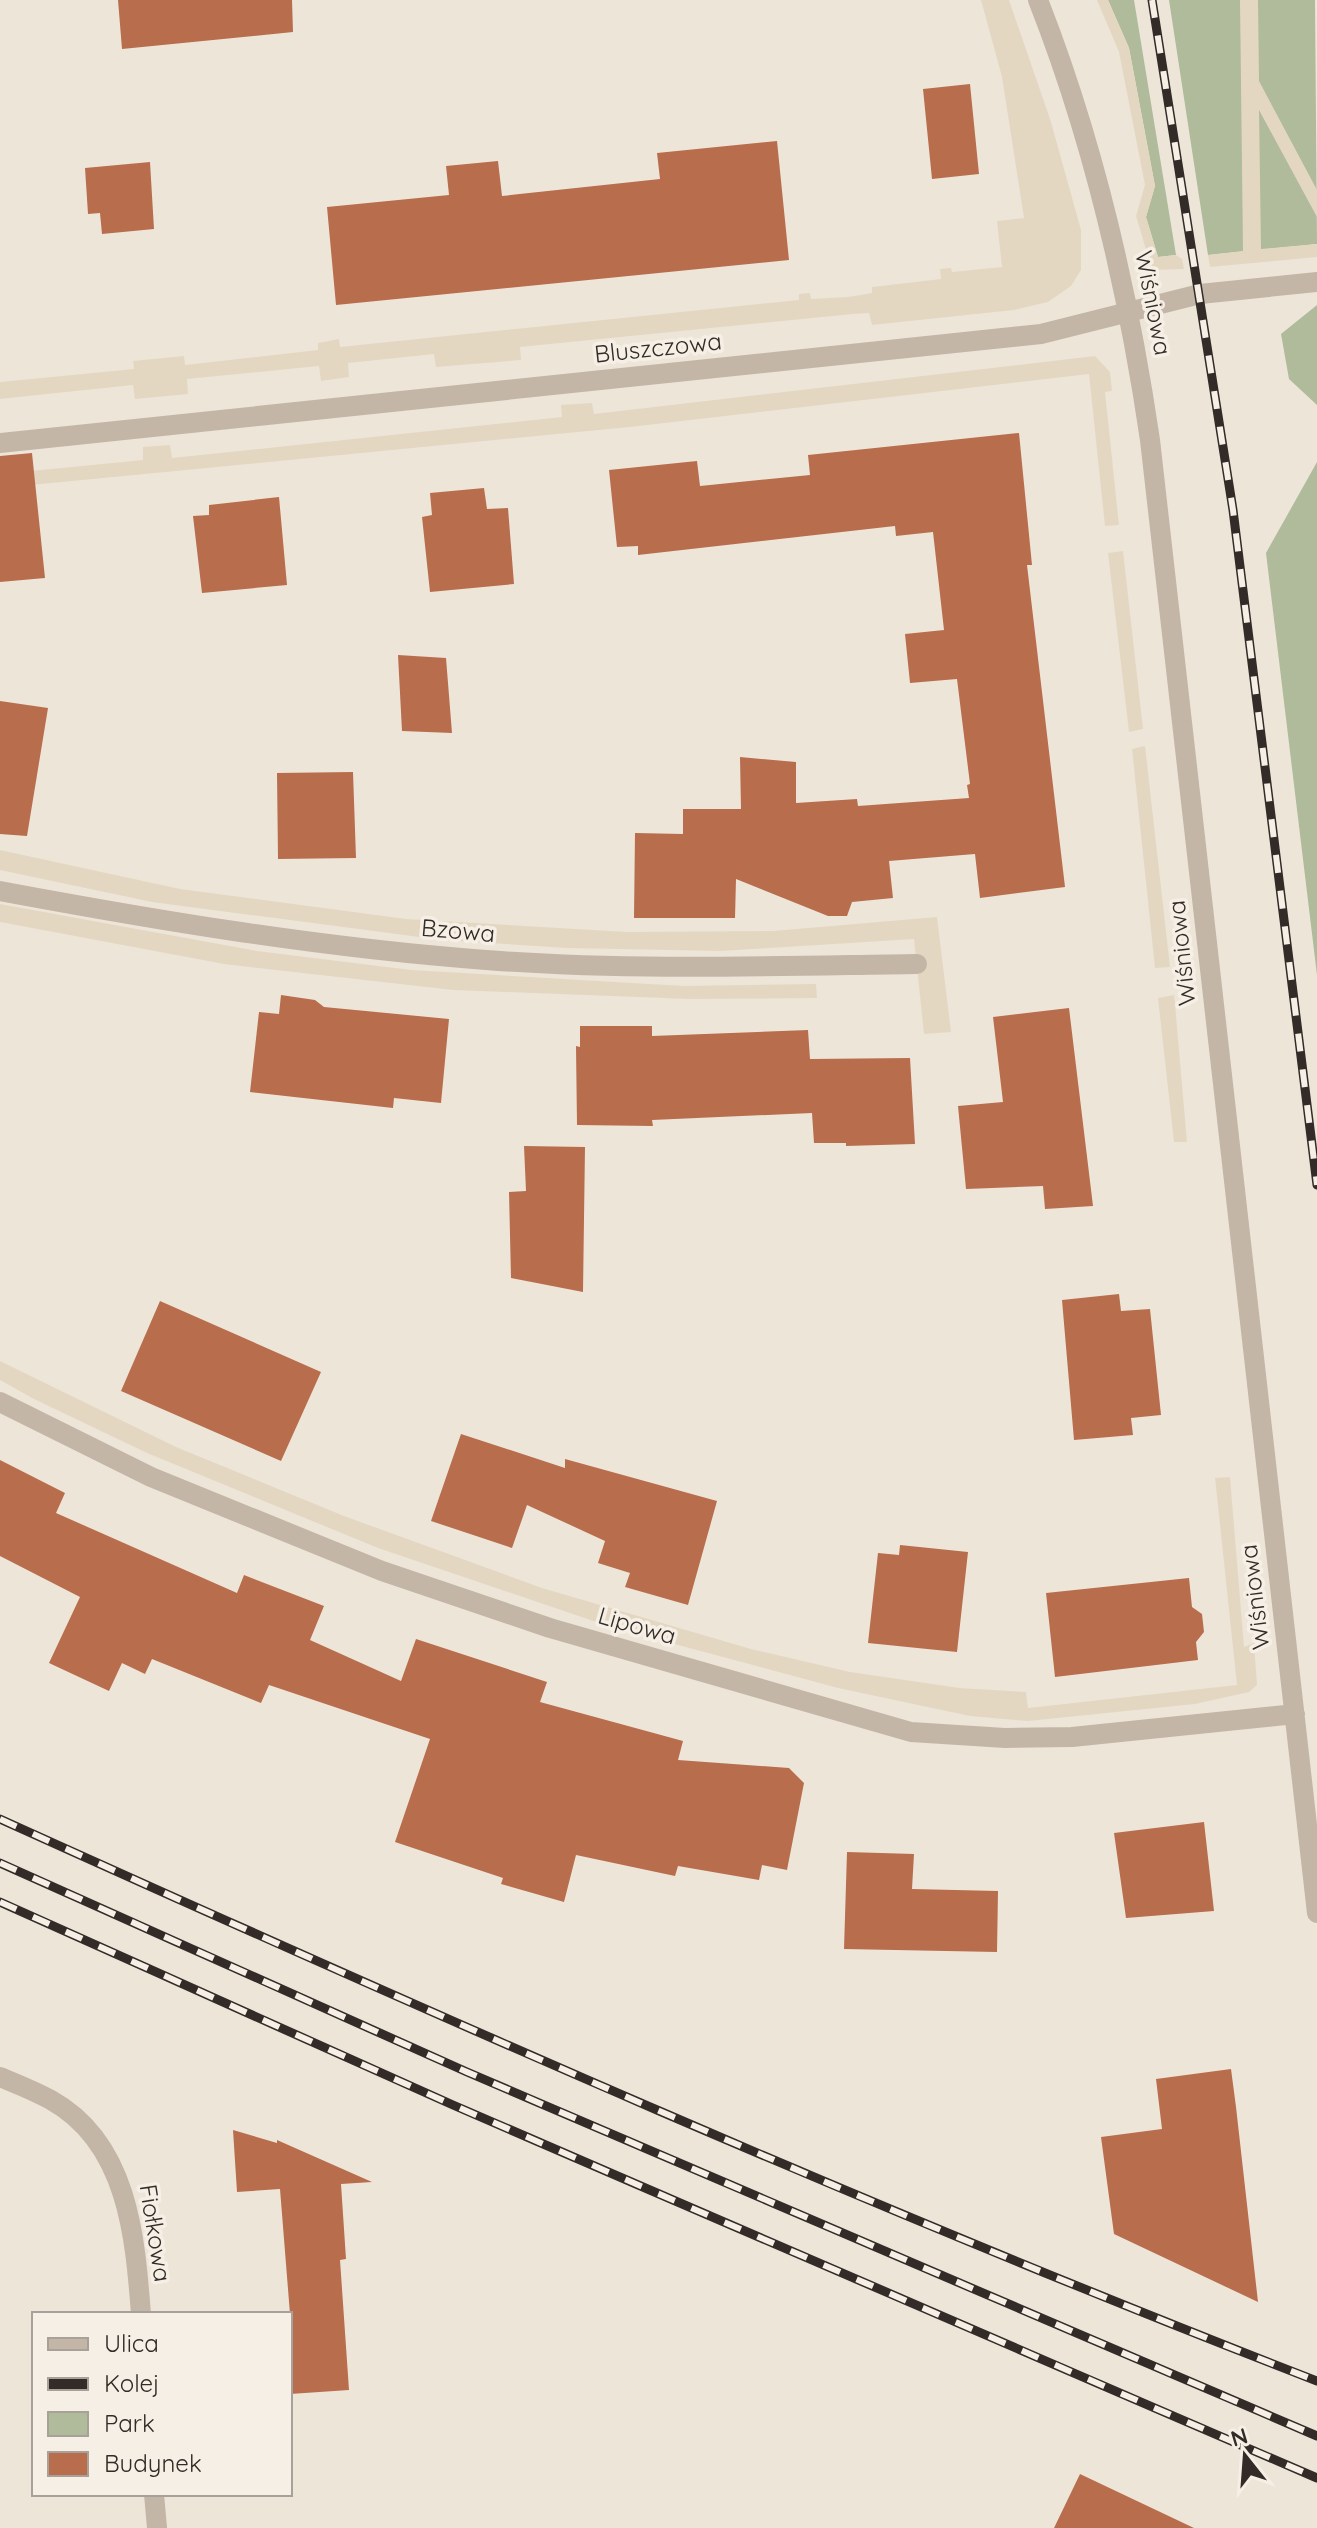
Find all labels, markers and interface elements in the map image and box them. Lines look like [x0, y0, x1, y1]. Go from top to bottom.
street label: Wiśniowa [1129, 248, 1179, 358]
street label: Bluszczowa [593, 325, 723, 369]
street label: Wiśniowa [1161, 899, 1201, 1007]
street label: Bzowa [420, 912, 496, 948]
street label: Wiśniowa [1233, 1543, 1275, 1651]
street label: Lipowa [595, 1600, 680, 1650]
street label: Fiołkowa [133, 2182, 178, 2284]
legend [32, 2312, 292, 2496]
text: Ulica [104, 2328, 159, 2358]
text: Kolej [104, 2368, 160, 2398]
text: Park [104, 2408, 155, 2438]
north arrow [1205, 2416, 1285, 2496]
text: N [1227, 2421, 1251, 2453]
text: Budynek [104, 2448, 202, 2478]

